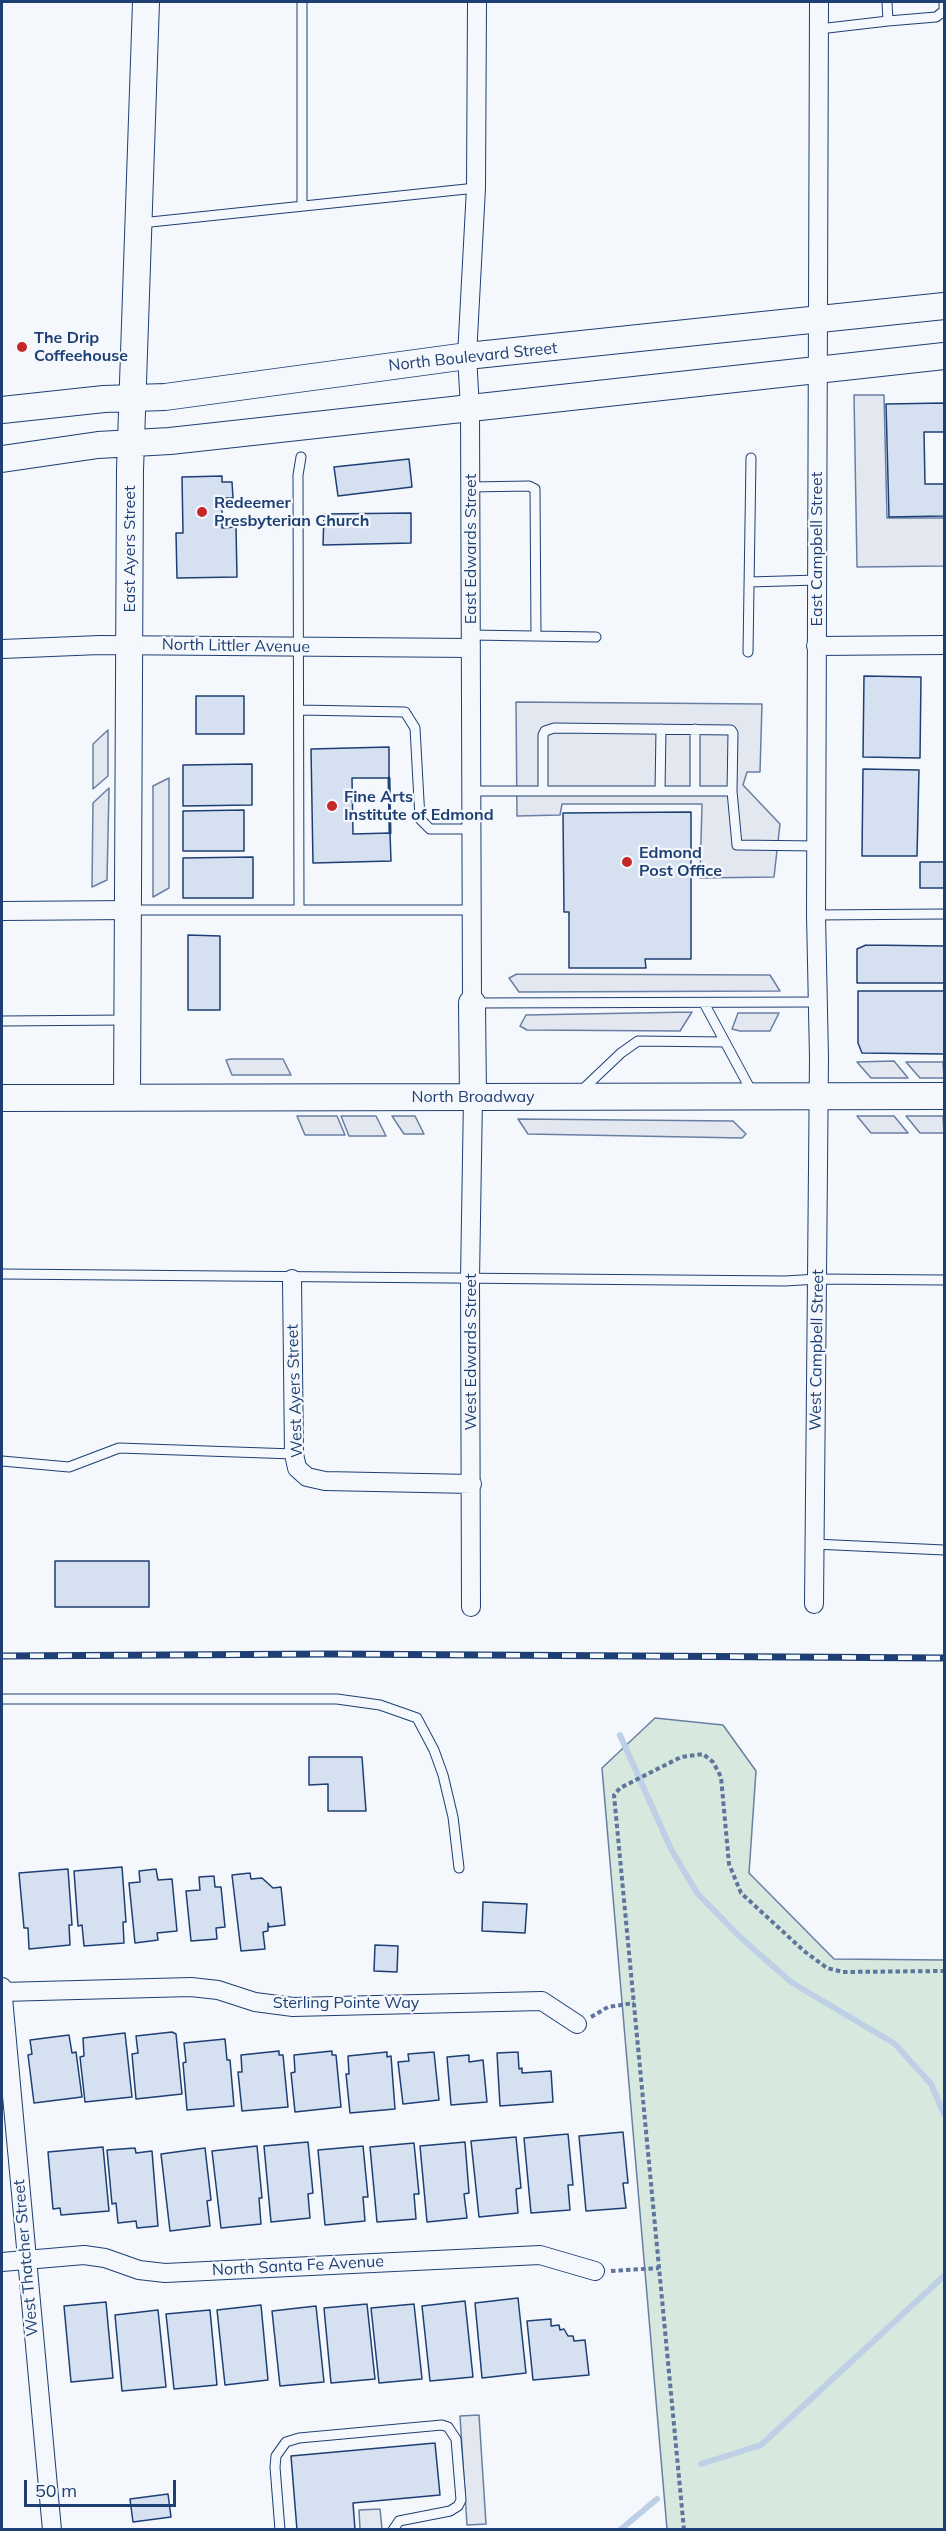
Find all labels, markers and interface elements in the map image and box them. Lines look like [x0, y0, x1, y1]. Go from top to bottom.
place label: The Drip Coffeehouse [34, 328, 128, 366]
street label: North Boulevard Street [388, 339, 558, 375]
marker: The Drip Coffeehouse [15, 340, 29, 354]
street label: East Campbell Street [807, 472, 827, 626]
street label: East Edwards Street [461, 474, 481, 624]
street label: East Ayers Street [120, 485, 140, 613]
place label: Redeemer Presbyterian Church [214, 493, 369, 531]
marker: Redeemer Presbyterian Church [195, 505, 209, 519]
street label: North Littler Avenue [162, 635, 310, 657]
place label: Fine Arts Institute of Edmond [344, 787, 494, 825]
marker: Fine Arts Institute of Edmond [325, 799, 339, 813]
place label: Edmond Post Office [639, 843, 722, 881]
marker: Edmond Post Office [620, 855, 634, 869]
street label: North Broadway [411, 1087, 535, 1107]
street label: West Campbell Street [806, 1269, 828, 1431]
street label: West Edwards Street [461, 1273, 481, 1431]
street label: West Ayers Street [283, 1324, 307, 1458]
street label: Sterling Pointe Way [273, 1993, 419, 2013]
street label: West Thatcher Street [10, 2179, 42, 2337]
street label: North Santa Fe Avenue [212, 2252, 384, 2280]
scale bar [27, 2468, 178, 2506]
text: 50 m [35, 2479, 77, 2502]

